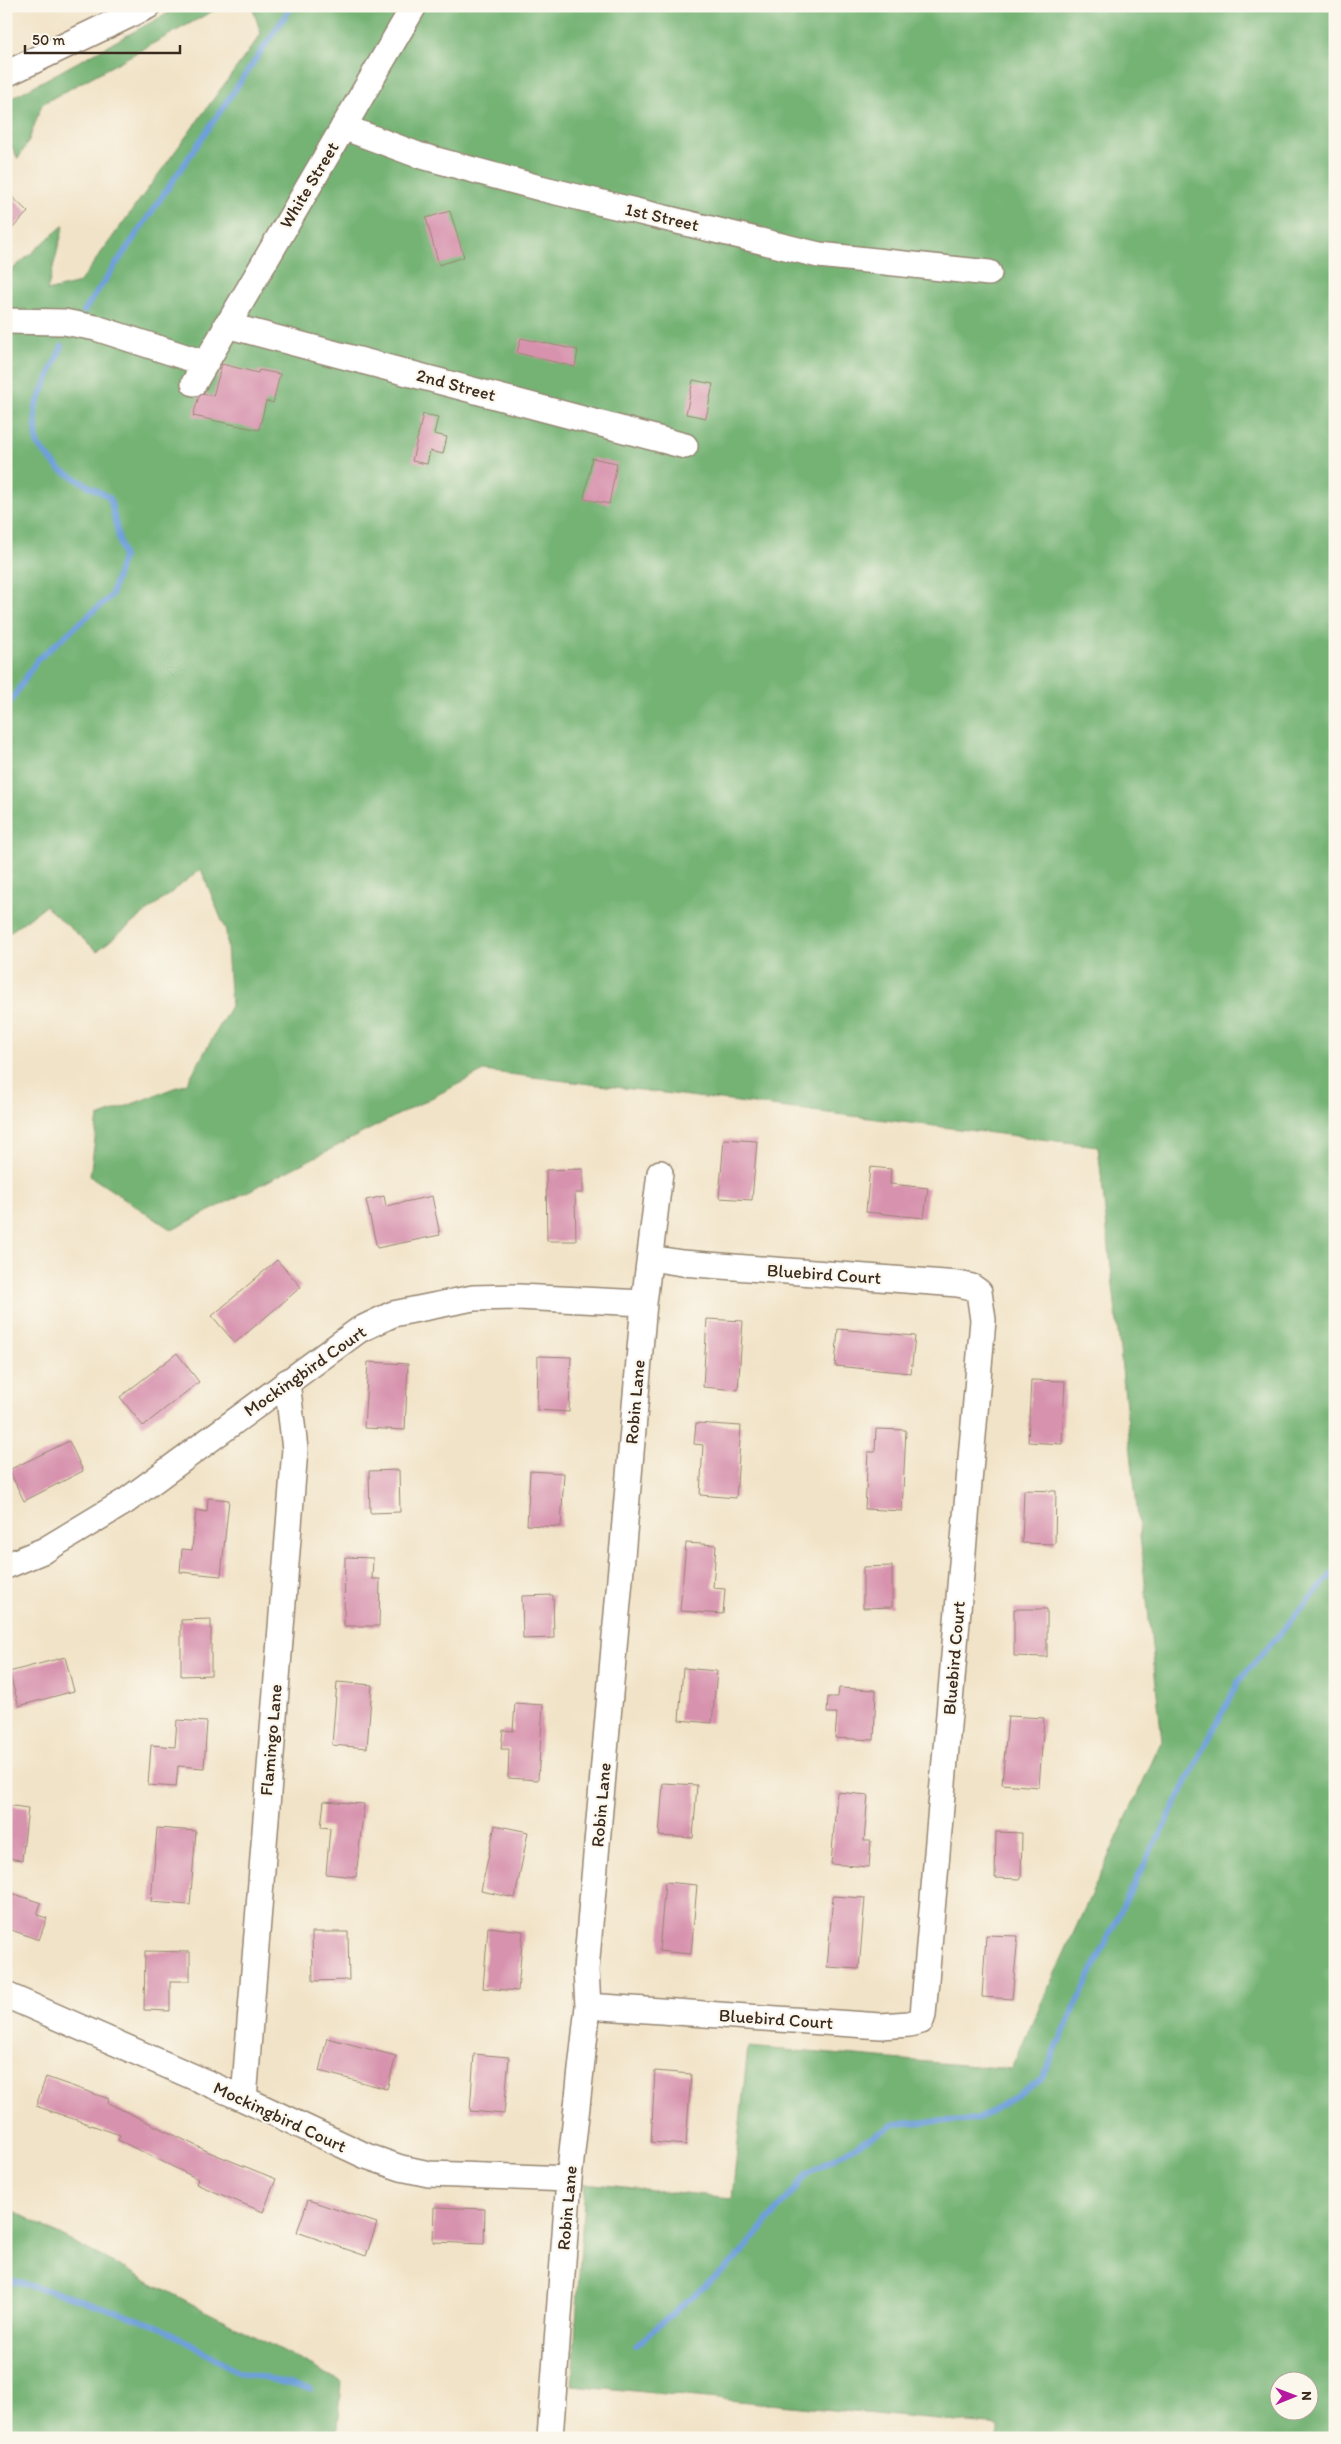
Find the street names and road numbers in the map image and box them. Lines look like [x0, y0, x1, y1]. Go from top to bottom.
street label: White Street [275, 138, 344, 232]
street label: 1st Street [623, 198, 701, 236]
street label: 2nd Street [414, 364, 498, 406]
street label: Bluebird Court [766, 1259, 882, 1289]
street label: Mockingbird Court [240, 1320, 371, 1421]
street label: Robin Lane [620, 1359, 650, 1445]
street label: Bluebird Court [938, 1600, 970, 1716]
street label: Flamingo Lane [255, 1683, 287, 1797]
street label: Robin Lane [586, 1762, 616, 1848]
street label: Bluebird Court [718, 2004, 834, 2034]
street label: Mockingbird Court [210, 2077, 350, 2158]
street label: Robin Lane [552, 2165, 582, 2251]

